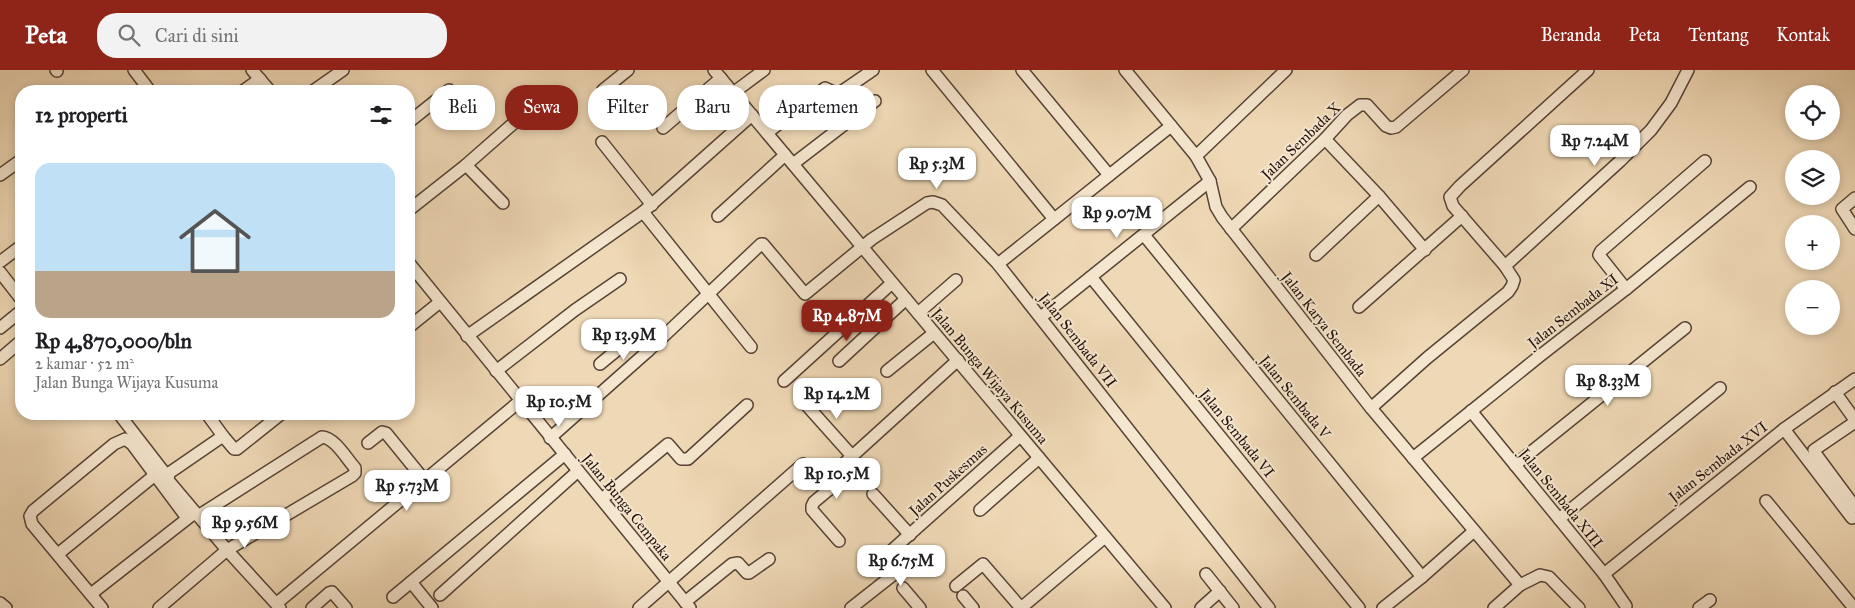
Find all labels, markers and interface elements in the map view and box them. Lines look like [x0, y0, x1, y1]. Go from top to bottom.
search box [97, 13, 447, 58]
text: Peta [25, 20, 67, 50]
icon: search [115, 21, 143, 49]
text: Cari di sini [155, 24, 239, 47]
text: Beranda [1541, 24, 1601, 46]
text: Peta [1629, 24, 1660, 46]
text: Tentang [1688, 24, 1748, 46]
text: Kontak [1776, 24, 1830, 46]
chip: Beli [430, 85, 495, 130]
chip: Sewa [505, 85, 578, 130]
chip: Filter [588, 85, 667, 130]
chip: Baru [677, 85, 749, 130]
chip: Apartemen [759, 85, 876, 130]
map controls [1785, 85, 1840, 335]
button: locate [1785, 85, 1840, 140]
street label: Jalan Sembada X [1256, 98, 1345, 186]
icon: filters [367, 101, 395, 129]
text: 12 properti [35, 102, 127, 128]
pin: Rp 7.24M [1543, 124, 1647, 167]
text: Rp 7.24M [1561, 131, 1629, 150]
pin: Rp 5.3M [891, 148, 983, 190]
button: layers [1785, 150, 1840, 205]
text: Rp 5.3M [909, 154, 965, 173]
icon: home [170, 196, 260, 286]
pin: Rp 9.07M [1065, 196, 1169, 239]
text: Rp 9.07M [1083, 203, 1151, 222]
button: + [1785, 215, 1840, 270]
street label: Jalan Karya Sembada [1276, 267, 1371, 381]
street label: Jalan Sembada XI [1523, 270, 1622, 354]
button: − [1785, 280, 1840, 335]
street label: Jalan Sembada VII [1033, 287, 1121, 392]
pin: Rp 4.87M [795, 300, 899, 342]
street label: Jalan Bunga Wijaya Kusuma [926, 303, 1053, 449]
text: Rp 4.87M [813, 306, 881, 325]
pin: Rp 13.9M [572, 318, 676, 361]
text: Rp 13.9M [592, 325, 656, 344]
text: Rp 4,870,000/bln [35, 328, 192, 354]
street label: Jalan Sembada V [1254, 350, 1335, 443]
text: 2 kamar · 52 m² [35, 354, 134, 373]
pin: Rp 8.33M [1556, 364, 1660, 407]
text: Rp 8.33M [1576, 371, 1640, 390]
text: Jalan Bunga Wijaya Kusuma [35, 373, 218, 392]
pin: Rp 14.2M [785, 378, 889, 420]
text: Rp 14.2M [804, 384, 870, 403]
street label: Jalan Sembada VI [1194, 384, 1278, 482]
pin: Rp 10.5M [507, 386, 611, 428]
text: Rp 10.5M [526, 392, 592, 411]
street label: Jalan Sembada XVI [1663, 418, 1772, 508]
street label: Jalan Puskesmas [904, 440, 991, 522]
street label: Jalan Sembada XIII [1513, 443, 1607, 552]
street label: Jalan Bunga Cempaka [576, 448, 676, 565]
pin: Rp 10.5M [785, 458, 889, 500]
text: Rp 10.5M [804, 464, 870, 483]
pin: Rp 5.73M [355, 470, 459, 512]
text: Rp 5.73M [375, 476, 439, 495]
pin: Rp 9.56M [193, 506, 297, 549]
text: Rp 9.56M [212, 513, 278, 532]
pin: Rp 6.75M [849, 544, 953, 587]
text: Rp 6.75M [868, 551, 934, 570]

